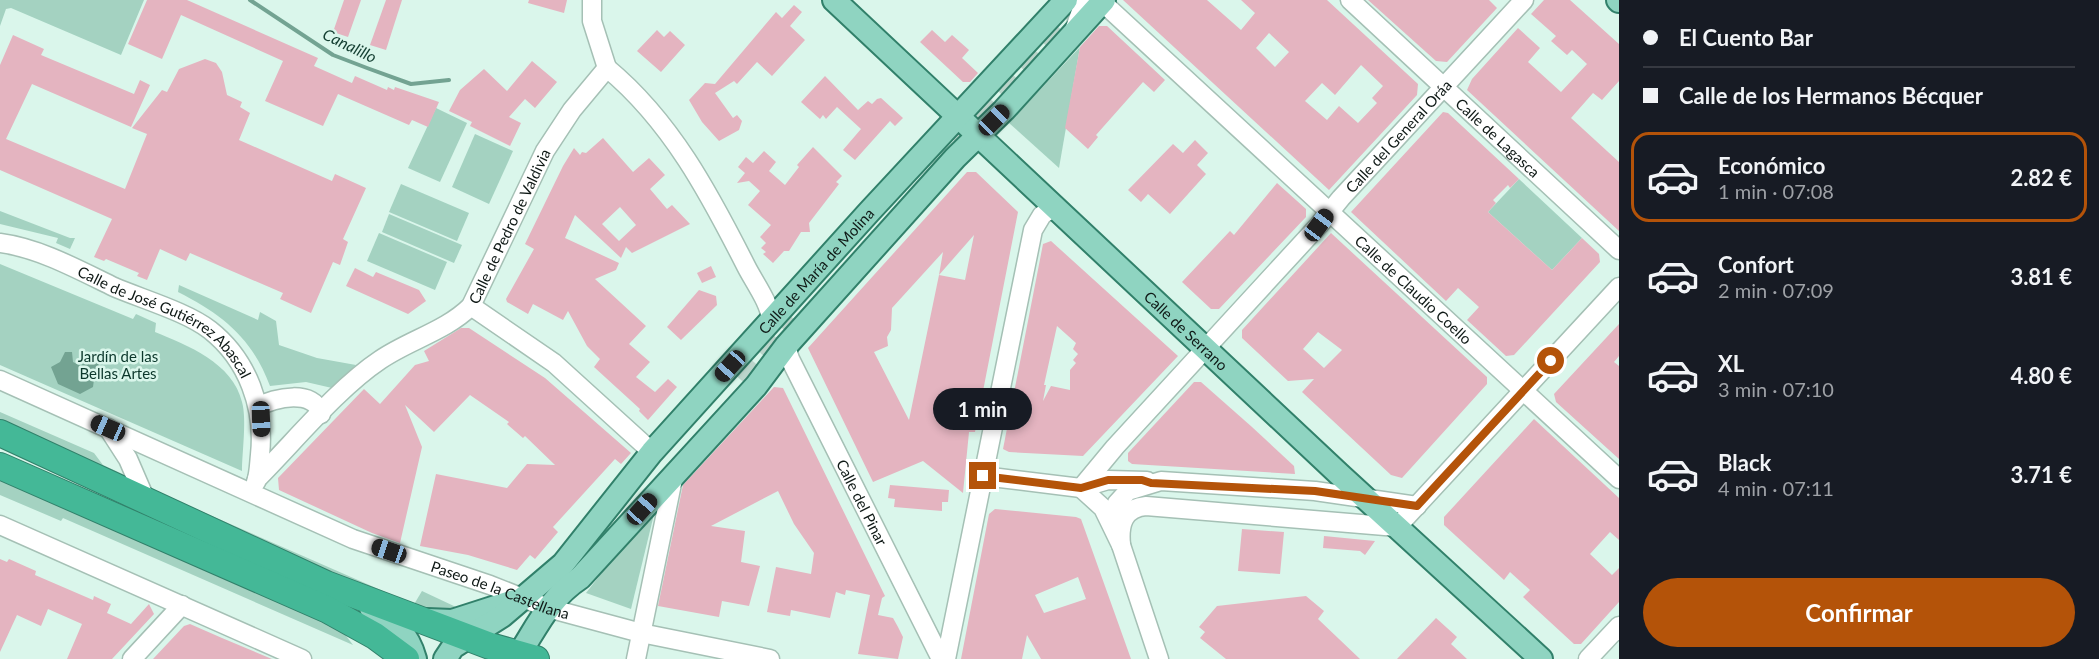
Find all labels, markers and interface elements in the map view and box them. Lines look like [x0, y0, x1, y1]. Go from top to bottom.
water label: Canalillo [320, 24, 380, 66]
text: El Cuento Bar [1679, 24, 1813, 51]
street label: Calle del General Oráa [1342, 76, 1455, 196]
text: Calle de los Hermanos Bécquer [1679, 82, 1983, 109]
street label: Calle de Lagasca [1452, 94, 1544, 181]
car [975, 101, 1013, 139]
street label: Calle de Pedro de Valdivia [464, 146, 554, 307]
icon: car [1646, 150, 1700, 204]
text: Económico [1718, 152, 1825, 179]
text: 2.82 € [2010, 164, 2072, 191]
text: 1 min · 07:08 [1718, 179, 1834, 203]
street label: Calle de María de Molina [754, 204, 877, 337]
car [1301, 205, 1337, 245]
street label: Calle de Claudio Coello [1352, 231, 1476, 348]
icon: car [1646, 249, 1700, 303]
text: Confort [1718, 251, 1794, 278]
street label: Calle de José Gutiérrez Abascal [75, 262, 255, 381]
text: 3.81 € [2010, 263, 2072, 290]
text: 2 min · 07:09 [1718, 278, 1834, 302]
street label: Calle de Serrano [1141, 287, 1232, 374]
park label: Jardín de las Bellas Artes [78, 347, 158, 382]
car [711, 347, 749, 385]
route start [1537, 347, 1564, 374]
icon: car [1646, 348, 1700, 402]
text: XL [1718, 350, 1744, 377]
text: 4.80 € [2010, 362, 2072, 389]
text: 3 min · 07:10 [1718, 377, 1834, 401]
callout: 1 min [934, 389, 1032, 431]
text: 1 min [958, 397, 1007, 421]
car [251, 401, 271, 437]
car [88, 412, 128, 444]
icon: car [1646, 447, 1700, 501]
text: Black [1718, 449, 1771, 476]
street label: Calle del Pinar [833, 456, 892, 549]
text: 3.71 € [2010, 461, 2072, 488]
route end [969, 462, 996, 489]
text: 4 min · 07:11 [1718, 476, 1834, 500]
car [623, 490, 661, 528]
car [369, 537, 409, 565]
street label: Paseo de la Castellana [429, 557, 571, 622]
button: Confirmar [1643, 578, 2075, 647]

